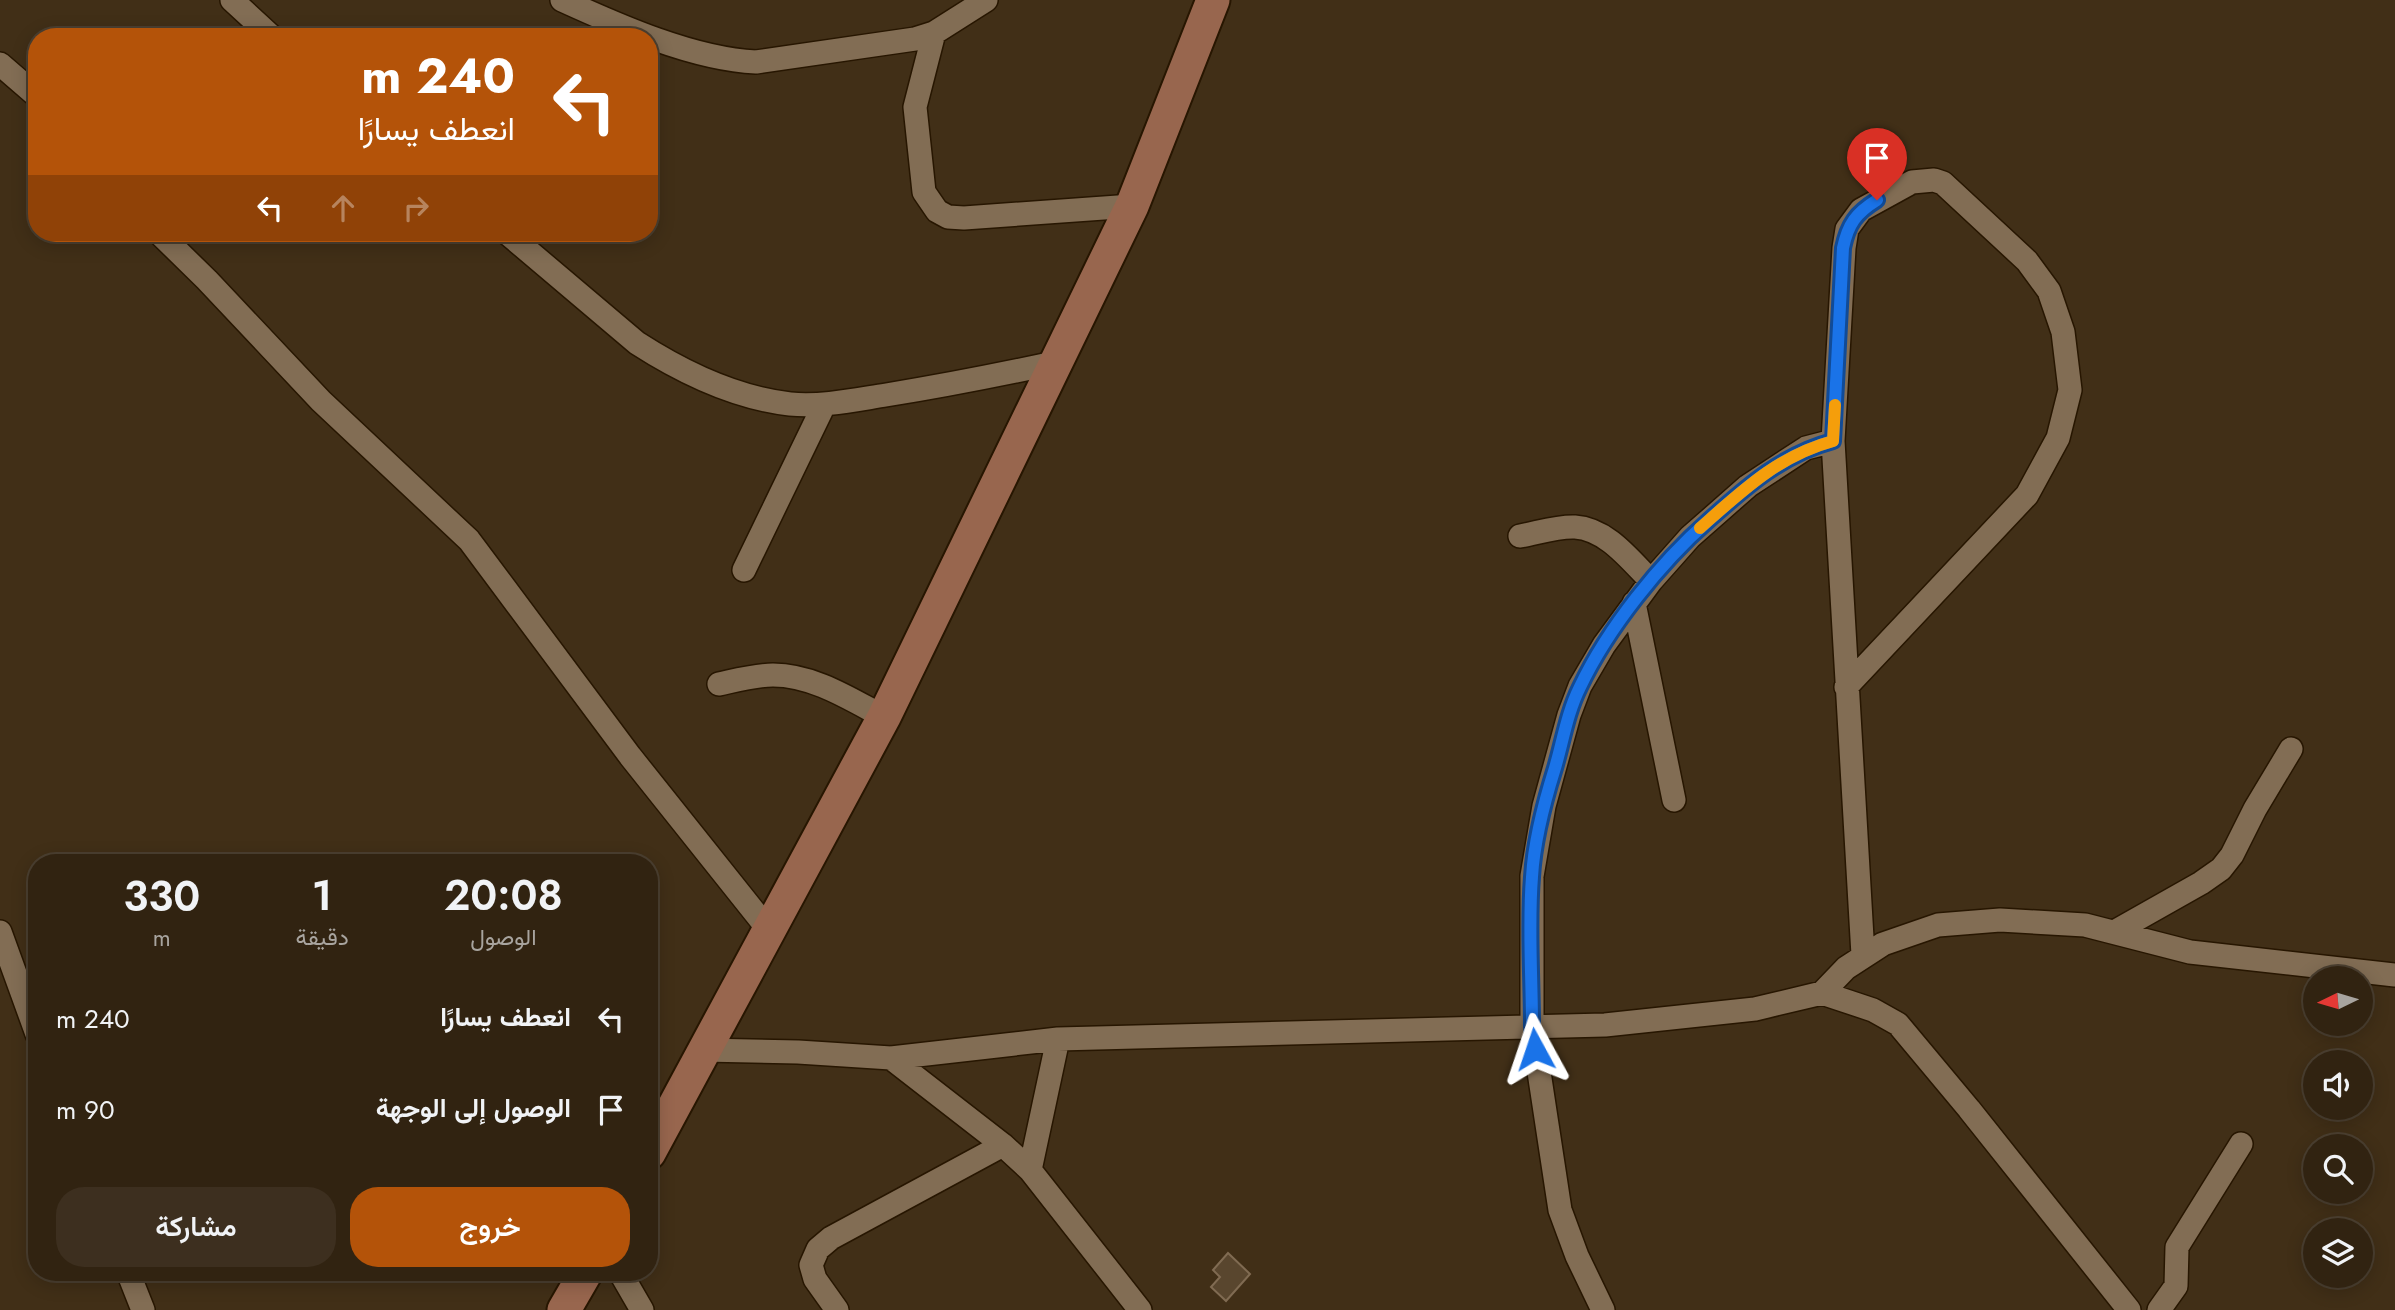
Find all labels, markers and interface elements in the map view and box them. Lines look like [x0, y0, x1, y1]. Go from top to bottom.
text: 240 m [361, 41, 515, 111]
icon: left [539, 56, 630, 147]
text: انعطف يسارًا [358, 106, 515, 152]
pin [1847, 128, 1907, 200]
icon: arrive [1858, 139, 1896, 177]
icon: left [251, 189, 289, 227]
icon: ahead [324, 189, 362, 227]
icon: right [397, 189, 435, 227]
text: 1 [312, 865, 332, 926]
text: 20:08 [444, 865, 563, 926]
text: 330 [123, 866, 200, 927]
text: دقيقة [296, 920, 349, 954]
text: الوصول [470, 920, 537, 954]
text: m [153, 921, 171, 955]
north arrow [2303, 966, 2373, 1036]
map controls [2303, 966, 2373, 1288]
text: انعطف يسارًا [440, 998, 571, 1036]
text: 240 m [56, 1000, 130, 1038]
icon: left [592, 1000, 630, 1038]
position arrow [1498, 1012, 1572, 1086]
button: sound [2303, 1050, 2373, 1120]
text: الوصول إلى الوجهة [376, 1089, 571, 1127]
text: 90 m [56, 1091, 115, 1129]
icon: arrive [592, 1091, 630, 1129]
button: search [2303, 1134, 2373, 1204]
button: مشاركة [56, 1187, 336, 1267]
button: خروج [350, 1187, 630, 1267]
button: layers [2303, 1218, 2373, 1288]

